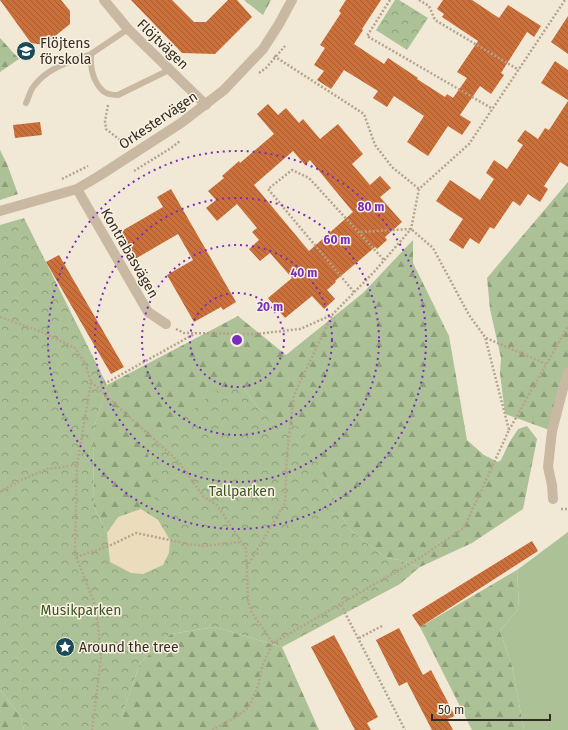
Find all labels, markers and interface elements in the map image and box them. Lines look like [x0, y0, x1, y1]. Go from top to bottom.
street label: Flöjtvägen [133, 16, 192, 73]
place label: Flöjtens förskola [40, 35, 91, 68]
school or university icon: Flöjtens förskola [15, 40, 37, 62]
street label: Orkestervägen [116, 88, 201, 153]
text: 80 m [358, 200, 384, 214]
street label: Kontrabasvägen [97, 205, 162, 301]
text: 60 m [324, 233, 350, 247]
text: 40 m [291, 266, 317, 280]
text: 20 m [257, 300, 283, 314]
centre of rings [230, 333, 244, 347]
park label: Tallparken [209, 483, 275, 500]
park label: Musikparken [41, 602, 121, 619]
place icon: Around the tree [54, 636, 76, 658]
place label: Around the tree [79, 639, 179, 656]
scale bar [432, 696, 550, 722]
text: 50 m [438, 703, 464, 717]

